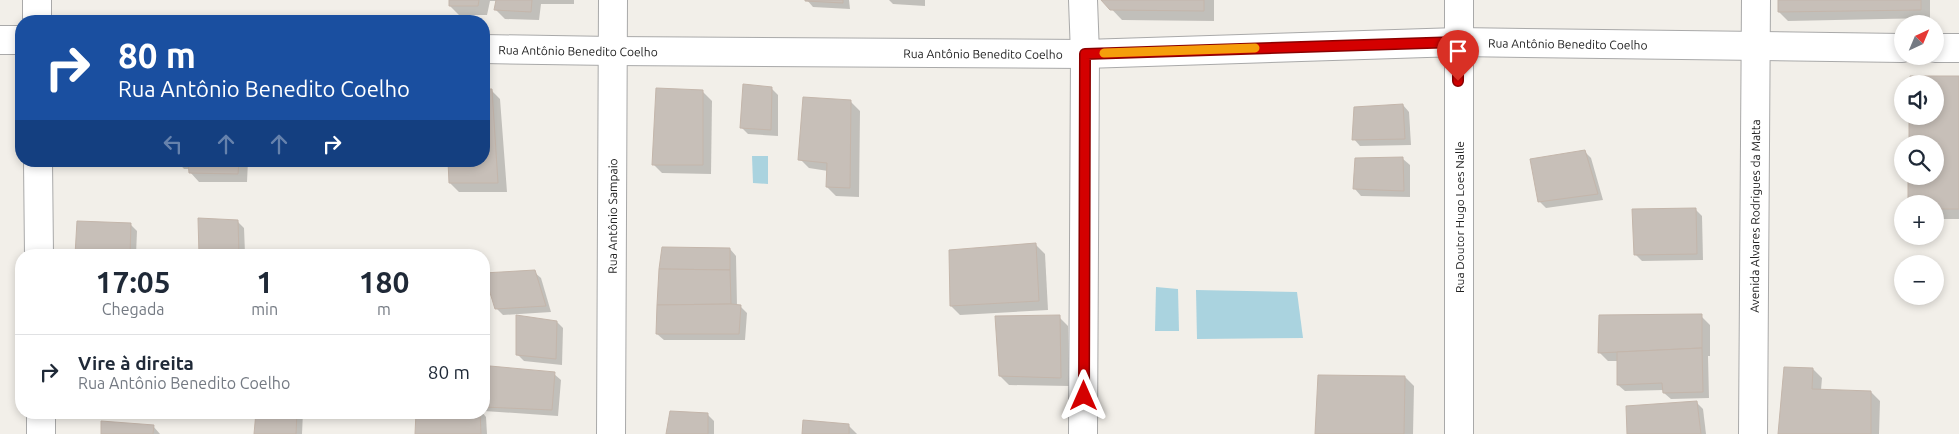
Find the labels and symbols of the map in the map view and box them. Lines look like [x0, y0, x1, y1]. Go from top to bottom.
north arrow [1894, 15, 1944, 65]
pin [1437, 30, 1479, 81]
street label: Rua Antônio Benedito Coelho [1488, 36, 1648, 51]
street label: Rua Antônio Benedito Coelho [498, 43, 658, 58]
street label: Rua Antônio Benedito Coelho [903, 46, 1063, 60]
street label: Avenida Alvares Rodrigues da Matta [1747, 119, 1762, 313]
street label: Rua Doutor Hugo Loes Nalle [1453, 141, 1466, 293]
street label: Rua Antônio Sampaio [605, 158, 619, 274]
position arrow [1057, 369, 1109, 421]

